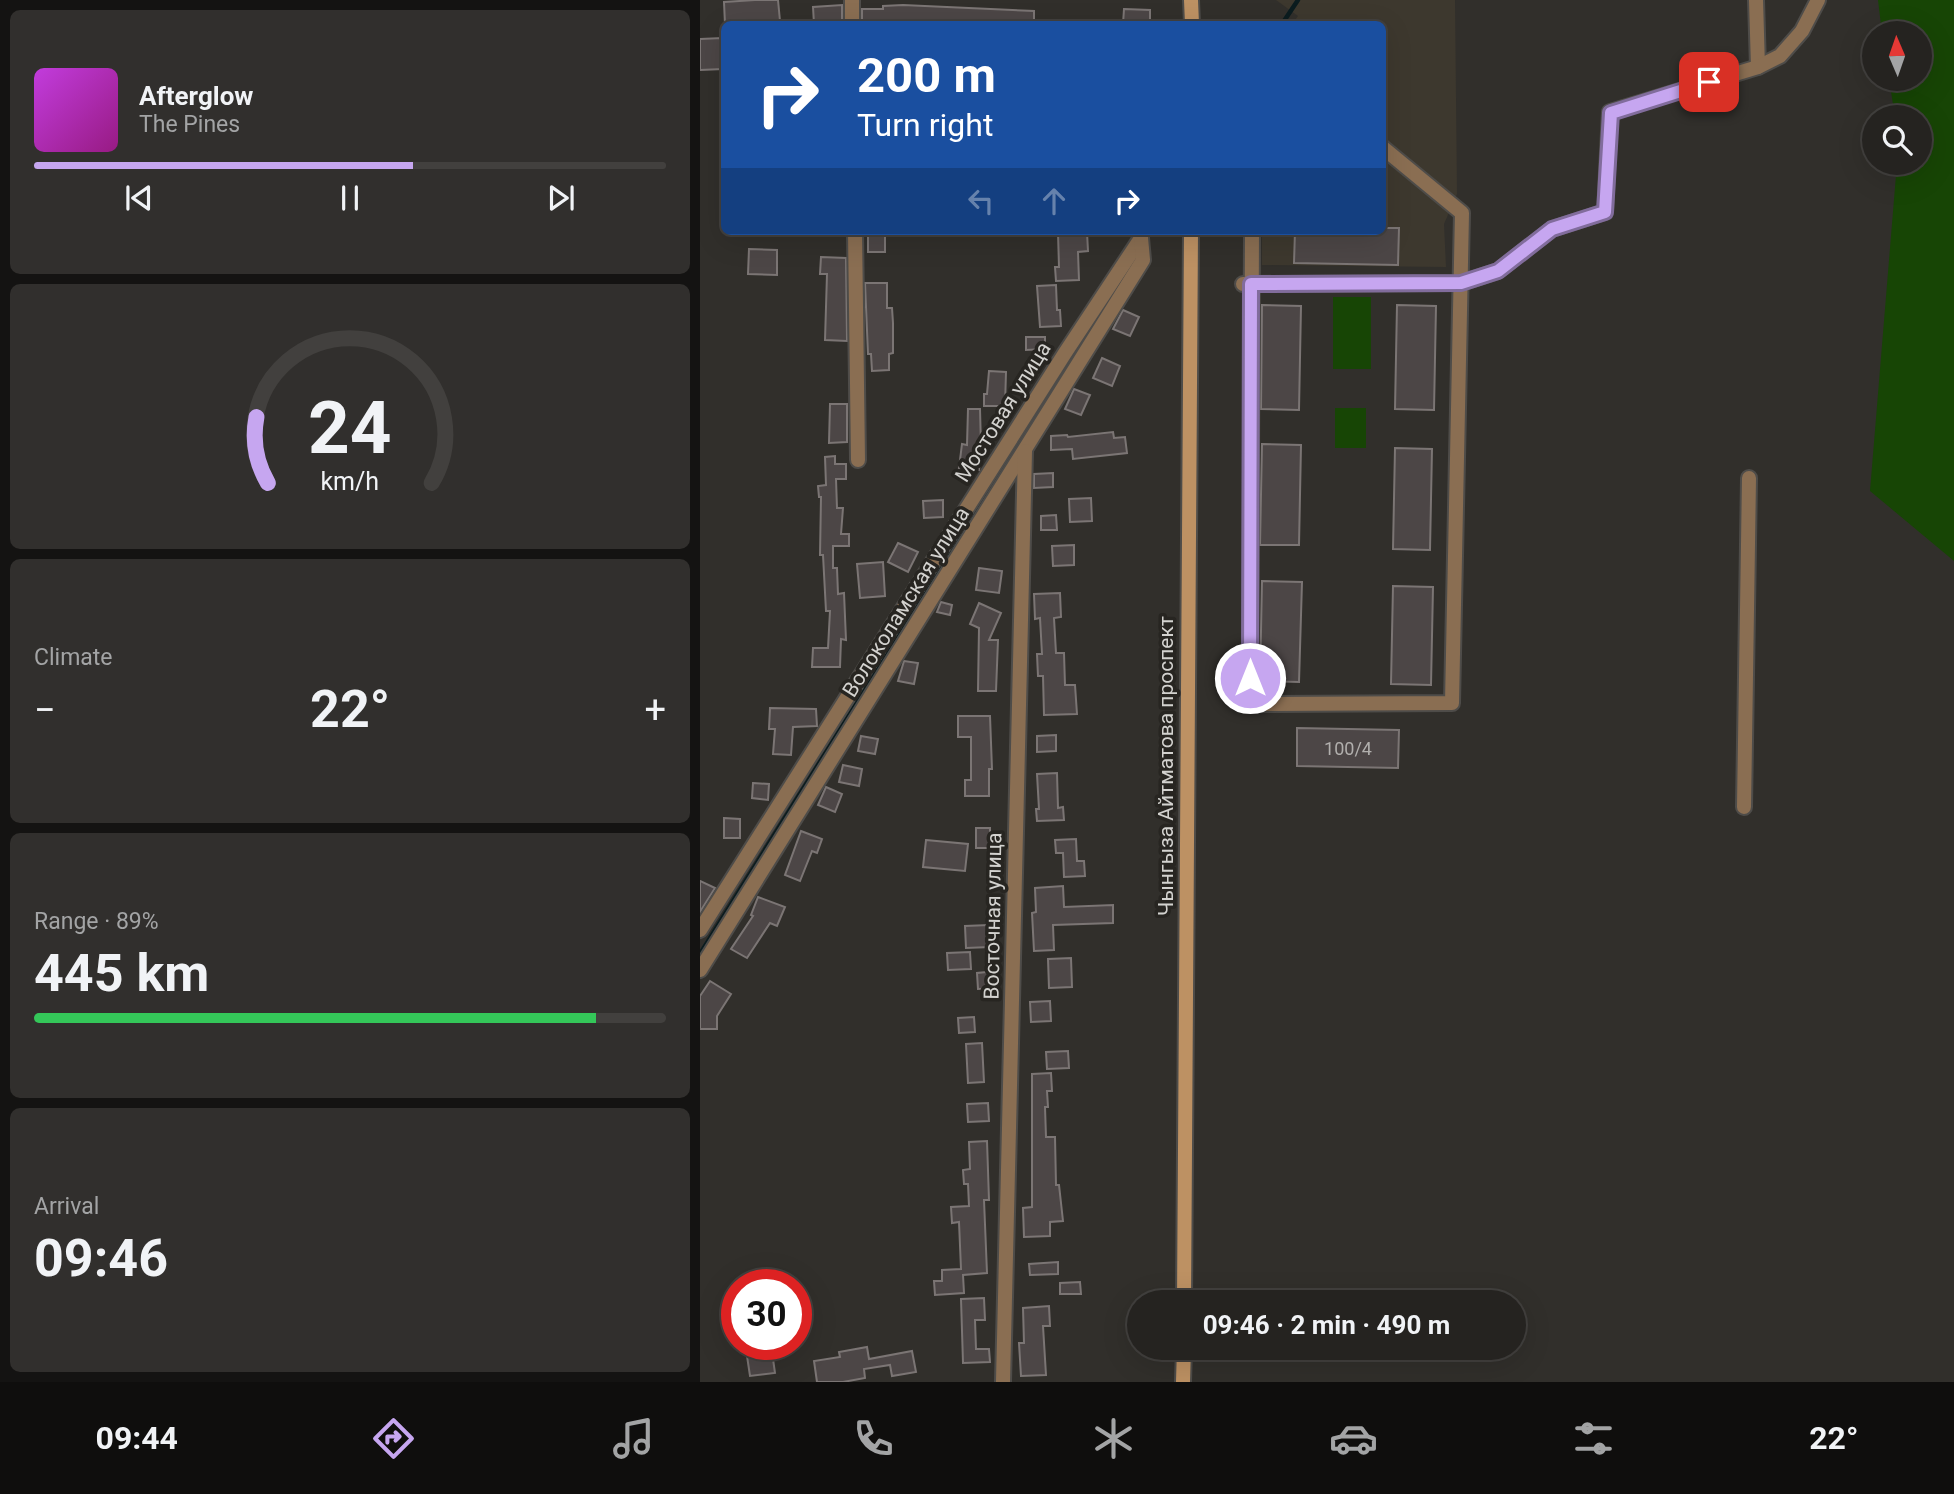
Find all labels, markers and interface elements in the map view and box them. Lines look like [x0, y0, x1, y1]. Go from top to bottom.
north arrow [1862, 21, 1932, 91]
map controls [1862, 21, 1932, 175]
text: 200 m [857, 47, 996, 104]
icon: right [742, 49, 833, 140]
pin [1679, 52, 1739, 112]
icon: arrive [1690, 63, 1728, 101]
text: Afterglow [139, 81, 253, 111]
button: search [1862, 105, 1932, 175]
text: Turn right [857, 106, 993, 144]
text: The Pines [139, 111, 240, 138]
icon: previous [120, 179, 158, 217]
icon: pause [331, 179, 369, 217]
icon: next [542, 179, 580, 217]
icon: left [962, 182, 1000, 220]
icon: ahead [1035, 182, 1073, 220]
icon: right [1108, 182, 1146, 220]
street label: Мостовая улица [950, 337, 1056, 487]
text: 24 [308, 385, 392, 471]
text: km/h [321, 466, 379, 495]
street label: Волоколамская улица [838, 503, 974, 701]
street label: Чынгыза Айтматова проспект [1154, 616, 1178, 916]
position arrow [1213, 641, 1287, 715]
text: Climate [34, 644, 113, 671]
text: 22° [310, 679, 390, 740]
text: − [34, 688, 56, 732]
text: + [644, 688, 666, 732]
house number: 100/4 [1324, 738, 1372, 759]
street label: Восточная улица [980, 832, 1006, 1000]
text: Range · 89% [34, 908, 159, 935]
text: 445 km [34, 943, 209, 1004]
text: Arrival [34, 1193, 99, 1220]
text: 09:46 [34, 1228, 168, 1289]
speed limit sign: 30 [721, 1269, 812, 1360]
text: 09:46 · 2 min · 490 m [1203, 1310, 1450, 1340]
icon: directions [369, 1414, 418, 1463]
icon: music [609, 1414, 658, 1463]
icon: phone [849, 1414, 898, 1463]
icon: climate [1089, 1414, 1138, 1463]
icon: car [1329, 1414, 1378, 1463]
icon: filters [1569, 1414, 1618, 1463]
text: 09:44 [96, 1419, 178, 1457]
text: 22° [1809, 1419, 1858, 1457]

